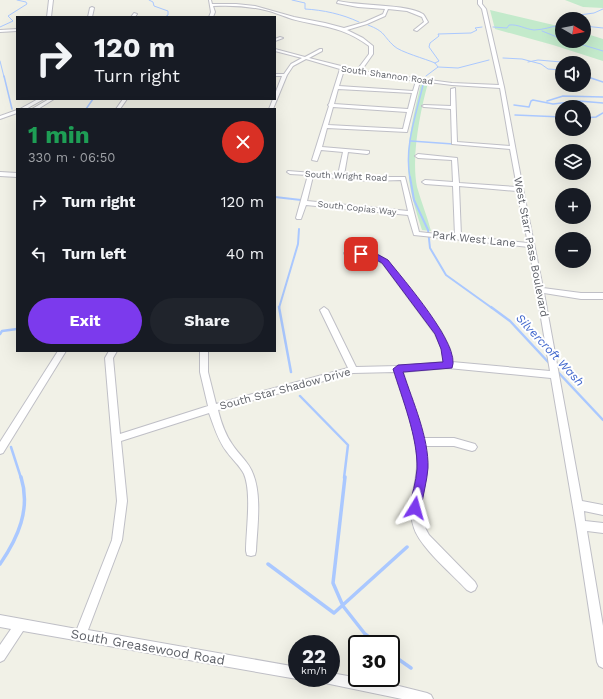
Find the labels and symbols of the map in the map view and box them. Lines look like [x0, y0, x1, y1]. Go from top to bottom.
north arrow [555, 12, 591, 48]
street label: South Shannon Road [340, 64, 434, 86]
street label: South Wright Road [305, 169, 387, 183]
street label: West Starr Pass Boulevard [511, 176, 551, 318]
street label: South Copias Way [317, 199, 397, 217]
street label: Park West Lane [432, 228, 516, 250]
pin [344, 237, 378, 271]
water label: Silvercroft Wash [513, 311, 587, 389]
street label: South Star Shadow Drive [218, 365, 352, 413]
position arrow [394, 487, 436, 529]
street label: South Greasewood Road [70, 626, 226, 668]
speed limit sign: 30 [348, 635, 400, 687]

